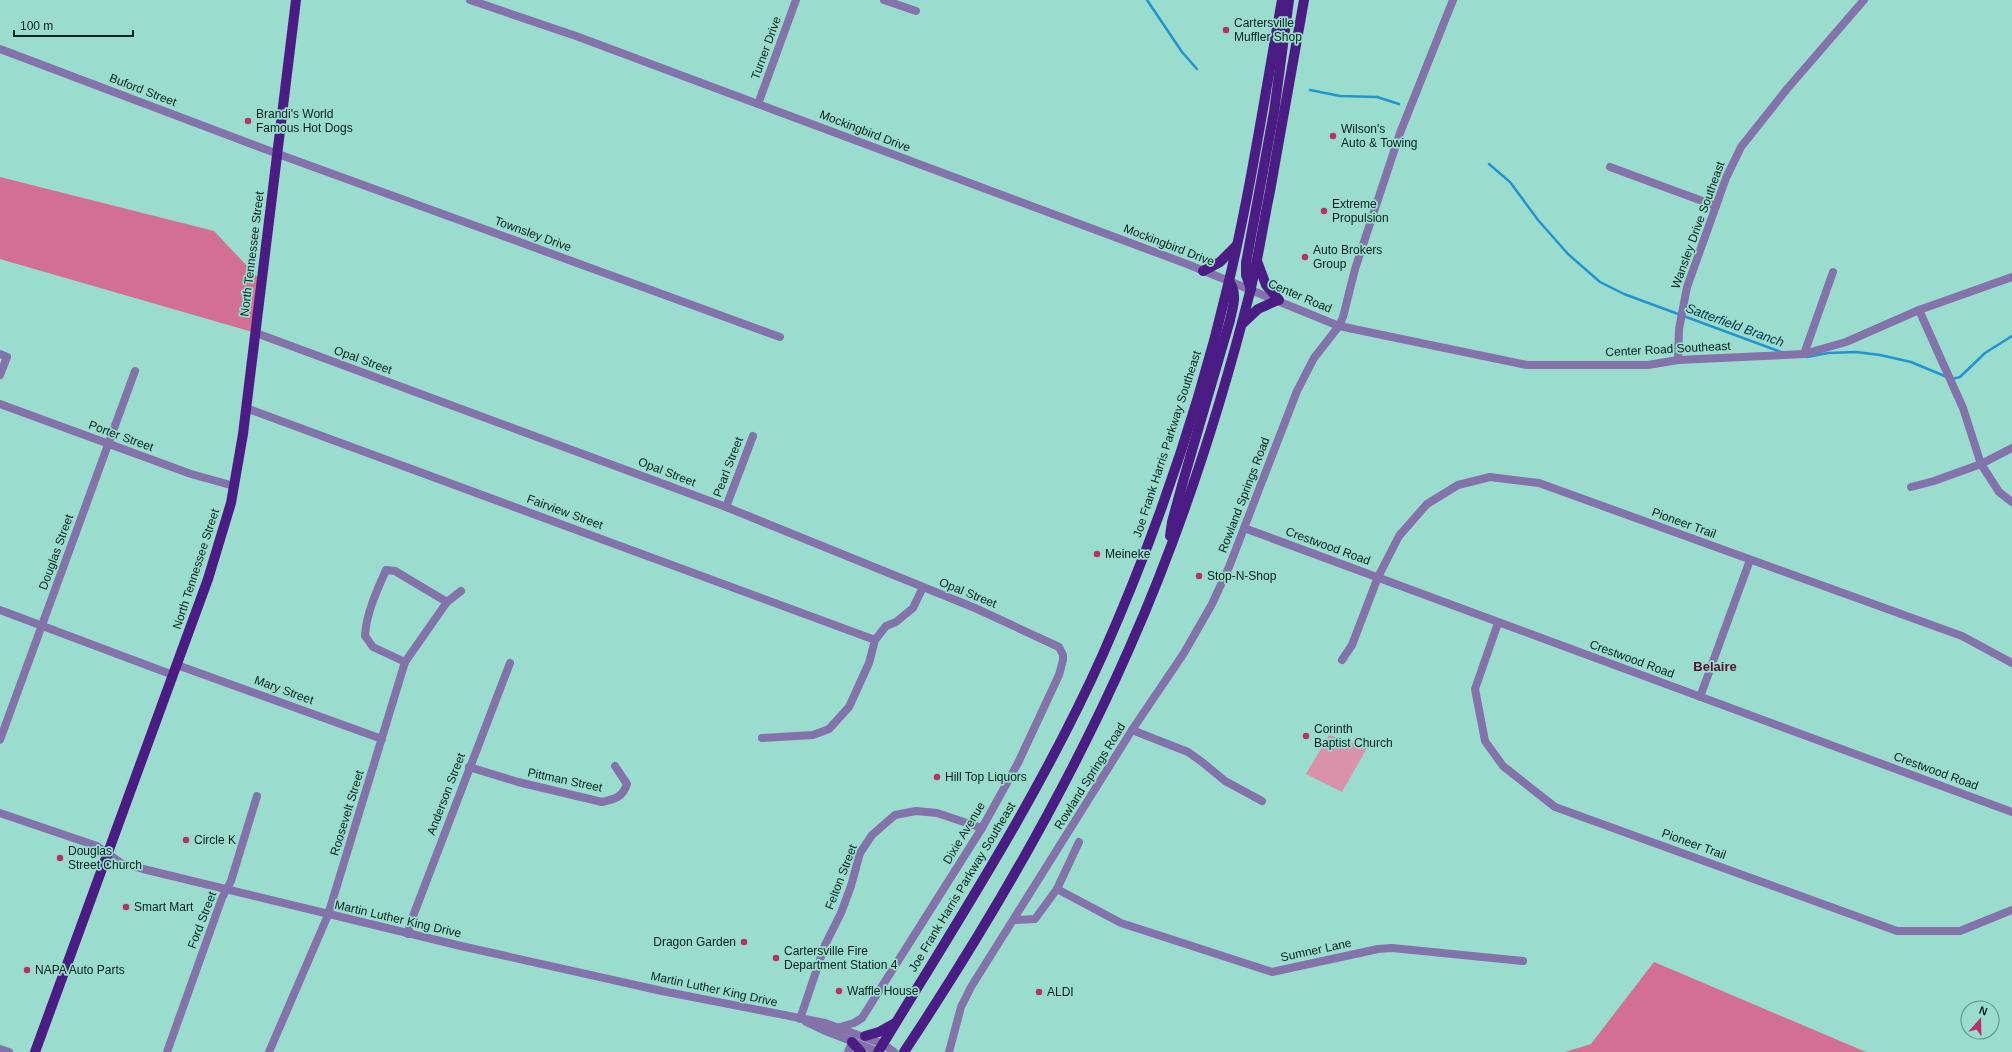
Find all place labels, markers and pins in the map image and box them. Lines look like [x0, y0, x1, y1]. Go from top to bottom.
place label: Cartersville Muffler Shop [1234, 16, 1302, 44]
marker: Cartersville Muffler Shop [1221, 25, 1231, 35]
place label: Brandi's World Famous Hot Dogs [256, 107, 353, 135]
marker: Brandi's World Famous Hot Dogs [243, 116, 253, 126]
place label: Wilson's Auto & Towing [1341, 122, 1418, 150]
marker: Wilson's Auto & Towing [1328, 131, 1338, 141]
place label: Extreme Propulsion [1332, 197, 1389, 225]
marker: Extreme Propulsion [1319, 206, 1329, 216]
place label: Auto Brokers Group [1313, 243, 1382, 271]
marker: Auto Brokers Group [1300, 252, 1310, 262]
place label: Meineke [1105, 547, 1151, 561]
marker: Meineke [1092, 549, 1102, 559]
place label: Stop-N-Shop [1207, 569, 1277, 583]
marker: Stop-N-Shop [1194, 571, 1204, 581]
place label: Corinth Baptist Church [1314, 722, 1393, 750]
marker: Corinth Baptist Church [1301, 731, 1311, 741]
place label: Hill Top Liquors [945, 770, 1027, 784]
marker: Hill Top Liquors [932, 772, 942, 782]
place label: Circle K [194, 833, 236, 847]
marker: Circle K [181, 835, 191, 845]
place label: Douglas Street Church [68, 844, 142, 872]
marker: Douglas Street Church [55, 853, 65, 863]
place label: Smart Mart [134, 900, 194, 914]
marker: Smart Mart [121, 902, 131, 912]
place label: Dragon Garden [653, 935, 736, 949]
marker: Dragon Garden [739, 937, 749, 947]
place label: Cartersville Fire Department Station 4 [784, 944, 898, 972]
marker: Cartersville Fire Department Station 4 [771, 953, 781, 963]
place label: NAPA Auto Parts [35, 963, 125, 977]
marker: NAPA Auto Parts [22, 965, 32, 975]
place label: Waffle House [847, 984, 919, 998]
place label: ALDI [1047, 985, 1074, 999]
marker: Waffle House [834, 986, 844, 996]
marker: ALDI [1034, 987, 1044, 997]

